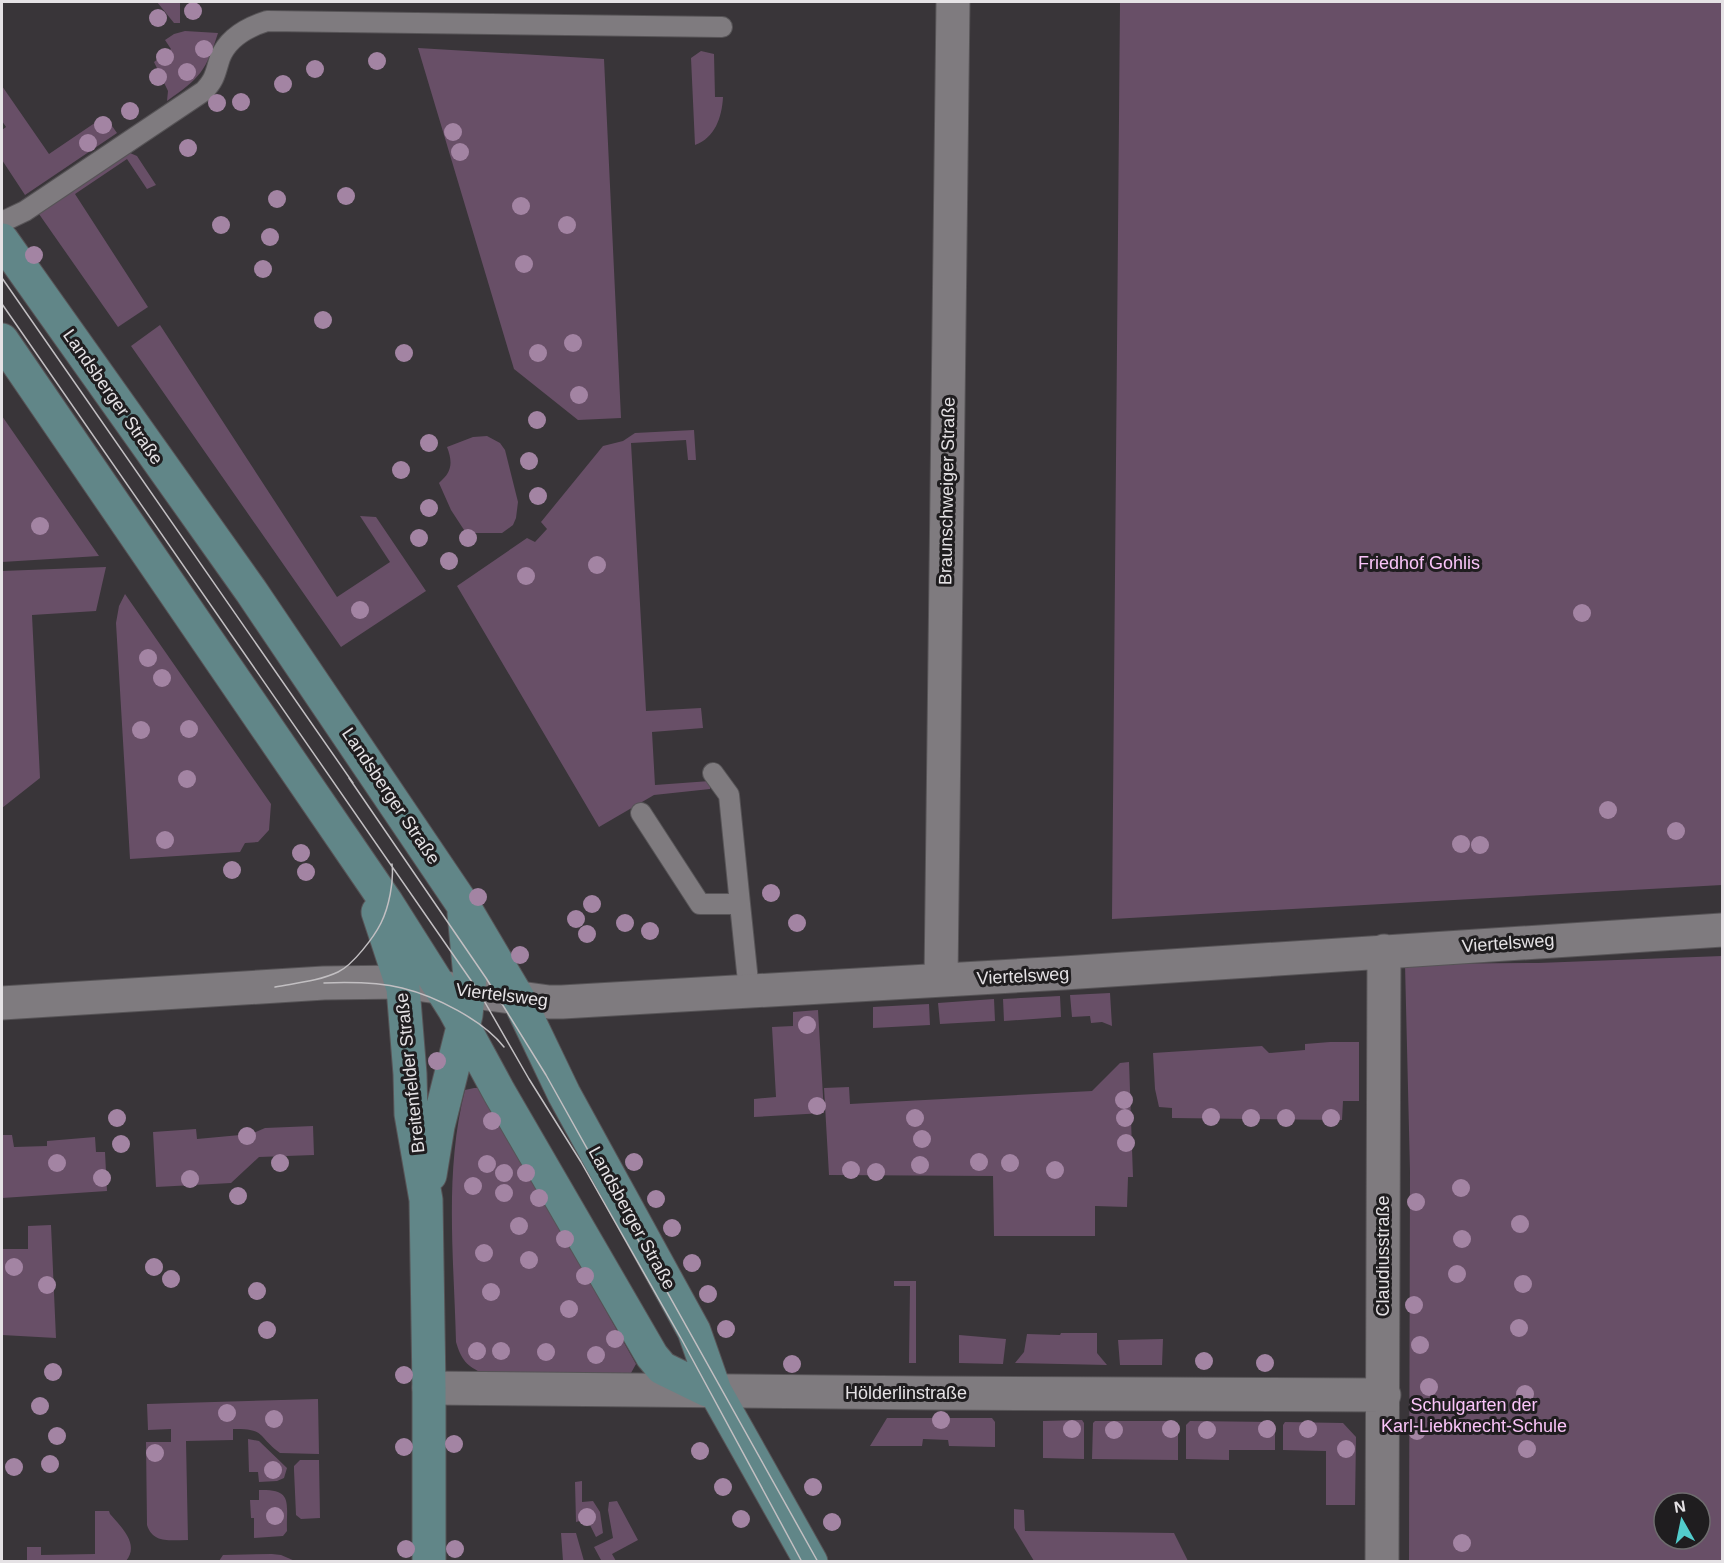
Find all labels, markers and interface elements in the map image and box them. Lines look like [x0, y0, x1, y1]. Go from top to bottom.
street label: Landsberger Straße [59, 326, 167, 468]
street label: Braunschweiger Straße [935, 397, 959, 585]
park label: Friedhof Gohlis [1358, 553, 1480, 573]
street label: Landsberger Straße [338, 724, 444, 868]
street label: Viertelsweg [1461, 930, 1555, 956]
street label: Viertelsweg [976, 964, 1070, 988]
street label: Viertelsweg [455, 979, 549, 1011]
street label: Breitenfelder Straße [392, 992, 428, 1154]
street label: Landsberger Straße [584, 1143, 680, 1293]
street label: Claudiusstraße [1373, 1195, 1393, 1317]
street label: Hölderlinstraße [845, 1383, 967, 1403]
park label: Schulgarten der Karl-Liebknecht-Schule [1381, 1395, 1567, 1436]
north arrow [1652, 1491, 1712, 1551]
text: N [1673, 1497, 1687, 1516]

